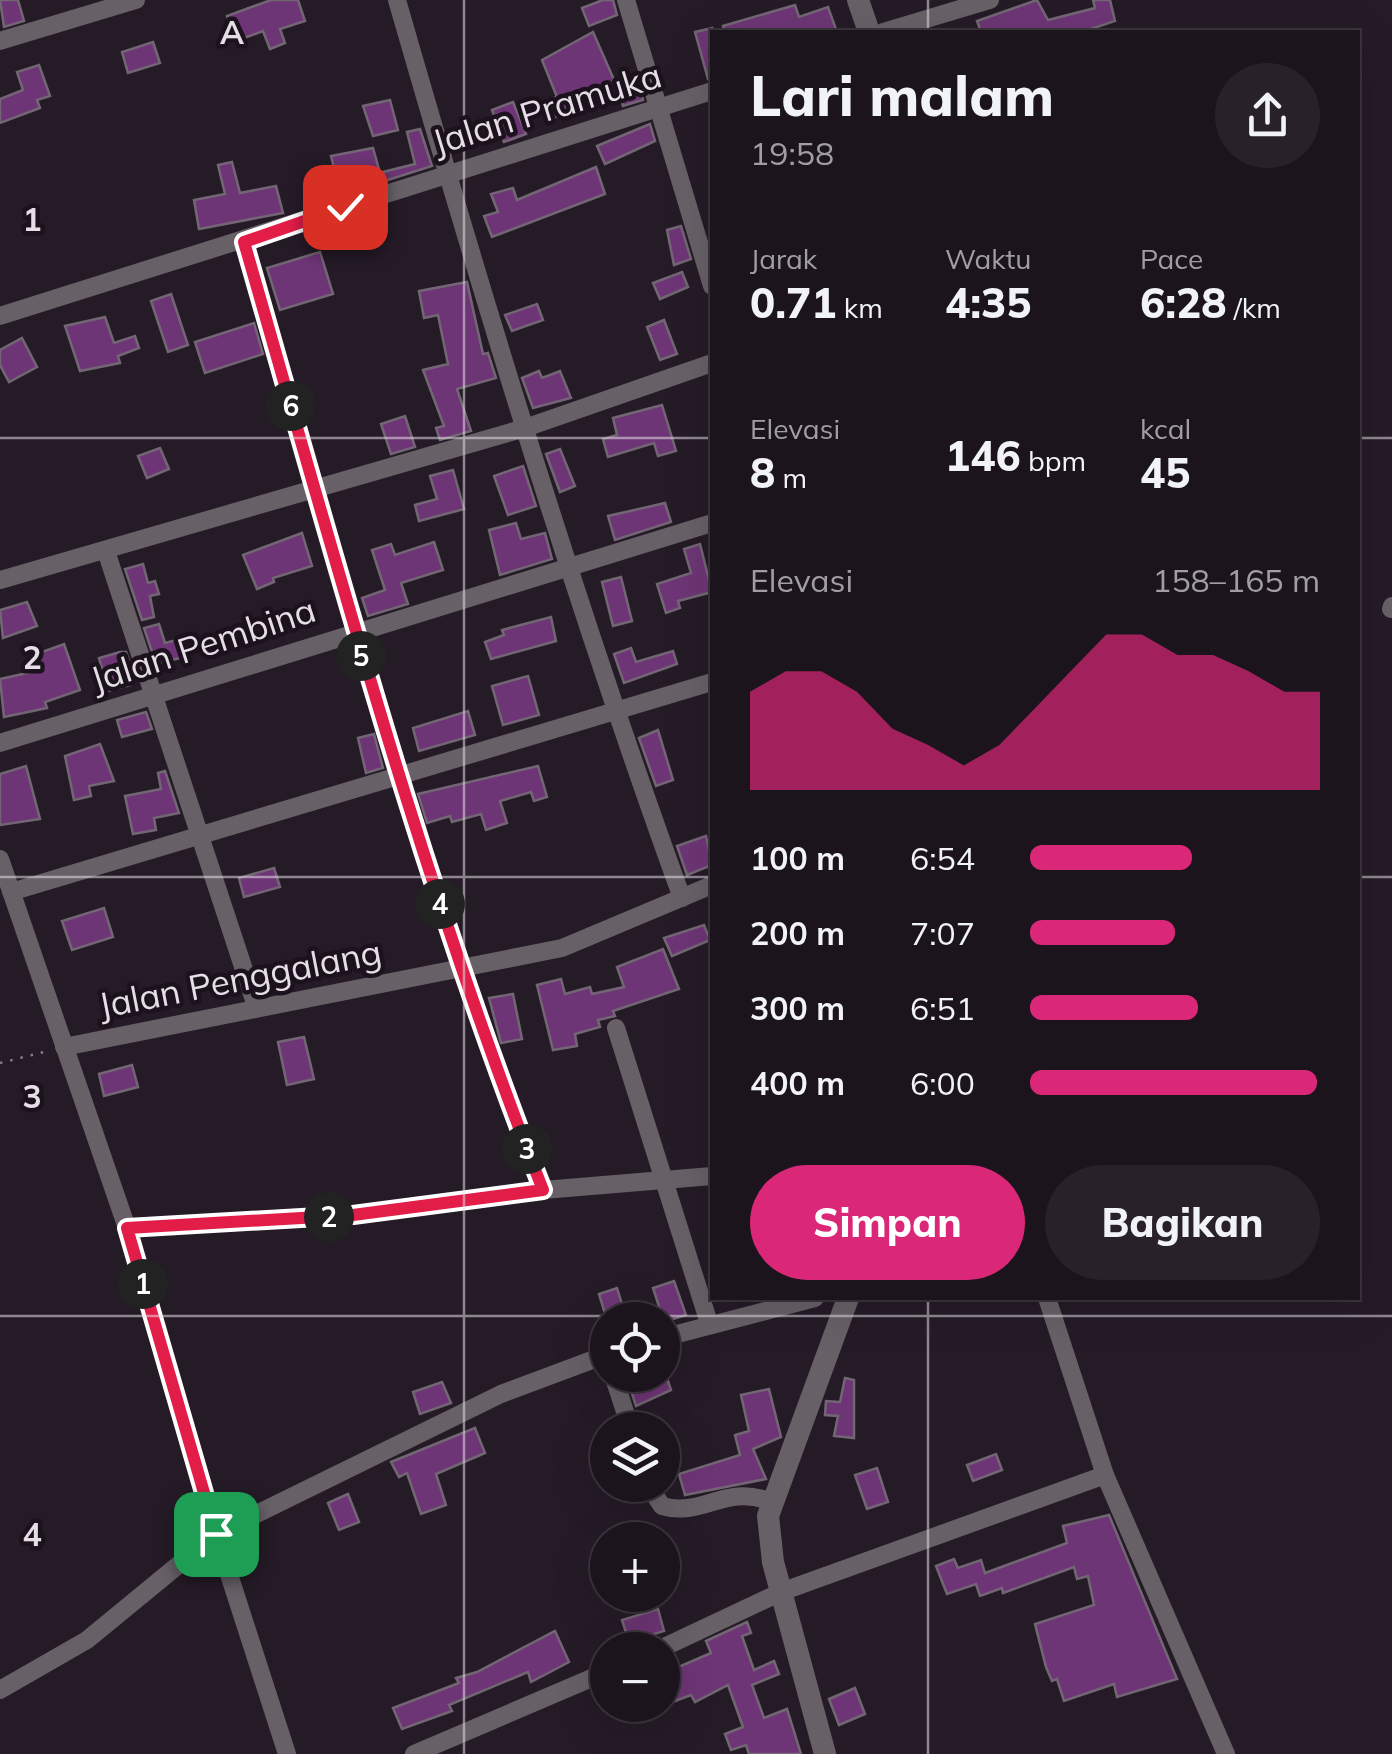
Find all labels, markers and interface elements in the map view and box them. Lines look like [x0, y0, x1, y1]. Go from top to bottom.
text: A [220, 12, 244, 52]
street label: Jalan Pramuka [427, 52, 667, 164]
text: Lari malam [750, 61, 1054, 130]
button: share [1215, 63, 1320, 168]
text: 19:58 [750, 133, 834, 173]
pin [303, 165, 388, 250]
icon: check [318, 180, 373, 235]
text: 1 [22, 199, 42, 239]
text: Jarak [750, 241, 817, 276]
text: Waktu [945, 241, 1031, 276]
text: Pace [1140, 241, 1203, 276]
text: 0.71 [750, 276, 837, 329]
text: 4:35 [945, 276, 1032, 329]
text: 6:28 [1140, 276, 1227, 329]
text: km [837, 290, 883, 325]
text: /km [1227, 290, 1281, 325]
pin: 6 [266, 381, 316, 431]
text: 6 [283, 388, 299, 423]
text: Elevasi [750, 411, 840, 446]
text: kcal [1140, 411, 1191, 446]
text: 146 [945, 429, 1021, 482]
text: bpm [1021, 443, 1086, 478]
text: 8 [750, 446, 775, 499]
text: 45 [1140, 446, 1190, 499]
text: m [775, 460, 807, 495]
text: Elevasi [750, 560, 853, 600]
text: 158–165 m [1152, 560, 1320, 600]
street label: Jalan Pembina [85, 587, 321, 701]
pin: 5 [336, 631, 386, 681]
text: 2 [22, 637, 42, 677]
text: 5 [353, 638, 369, 673]
text: 100 m [750, 838, 845, 878]
text: 6:54 [910, 838, 975, 878]
pin: 4 [415, 879, 465, 929]
text: 4 [432, 886, 448, 921]
text: 200 m [750, 913, 845, 953]
text: 7:07 [910, 913, 975, 953]
street label: Jalan Penggalang [95, 929, 385, 1027]
text: 300 m [750, 988, 845, 1028]
text: 6:51 [910, 988, 975, 1028]
text: 400 m [750, 1063, 845, 1103]
text: 6:00 [910, 1063, 975, 1103]
text: 3 [22, 1076, 42, 1116]
pin: 3 [502, 1124, 552, 1174]
text: 3 [519, 1131, 535, 1166]
button: Simpan [750, 1165, 1025, 1280]
button: Bagikan [1045, 1165, 1320, 1280]
pin: 2 [304, 1192, 354, 1242]
text: 2 [321, 1199, 337, 1234]
pin: 1 [118, 1259, 168, 1309]
text: 1 [135, 1266, 151, 1301]
map controls [590, 1302, 680, 1722]
button: locate [590, 1302, 680, 1392]
button: layers [590, 1412, 680, 1502]
pin [174, 1492, 259, 1577]
icon: arrive [189, 1507, 244, 1562]
text: 4 [22, 1514, 42, 1554]
button: + [590, 1522, 680, 1612]
button: − [590, 1632, 680, 1722]

